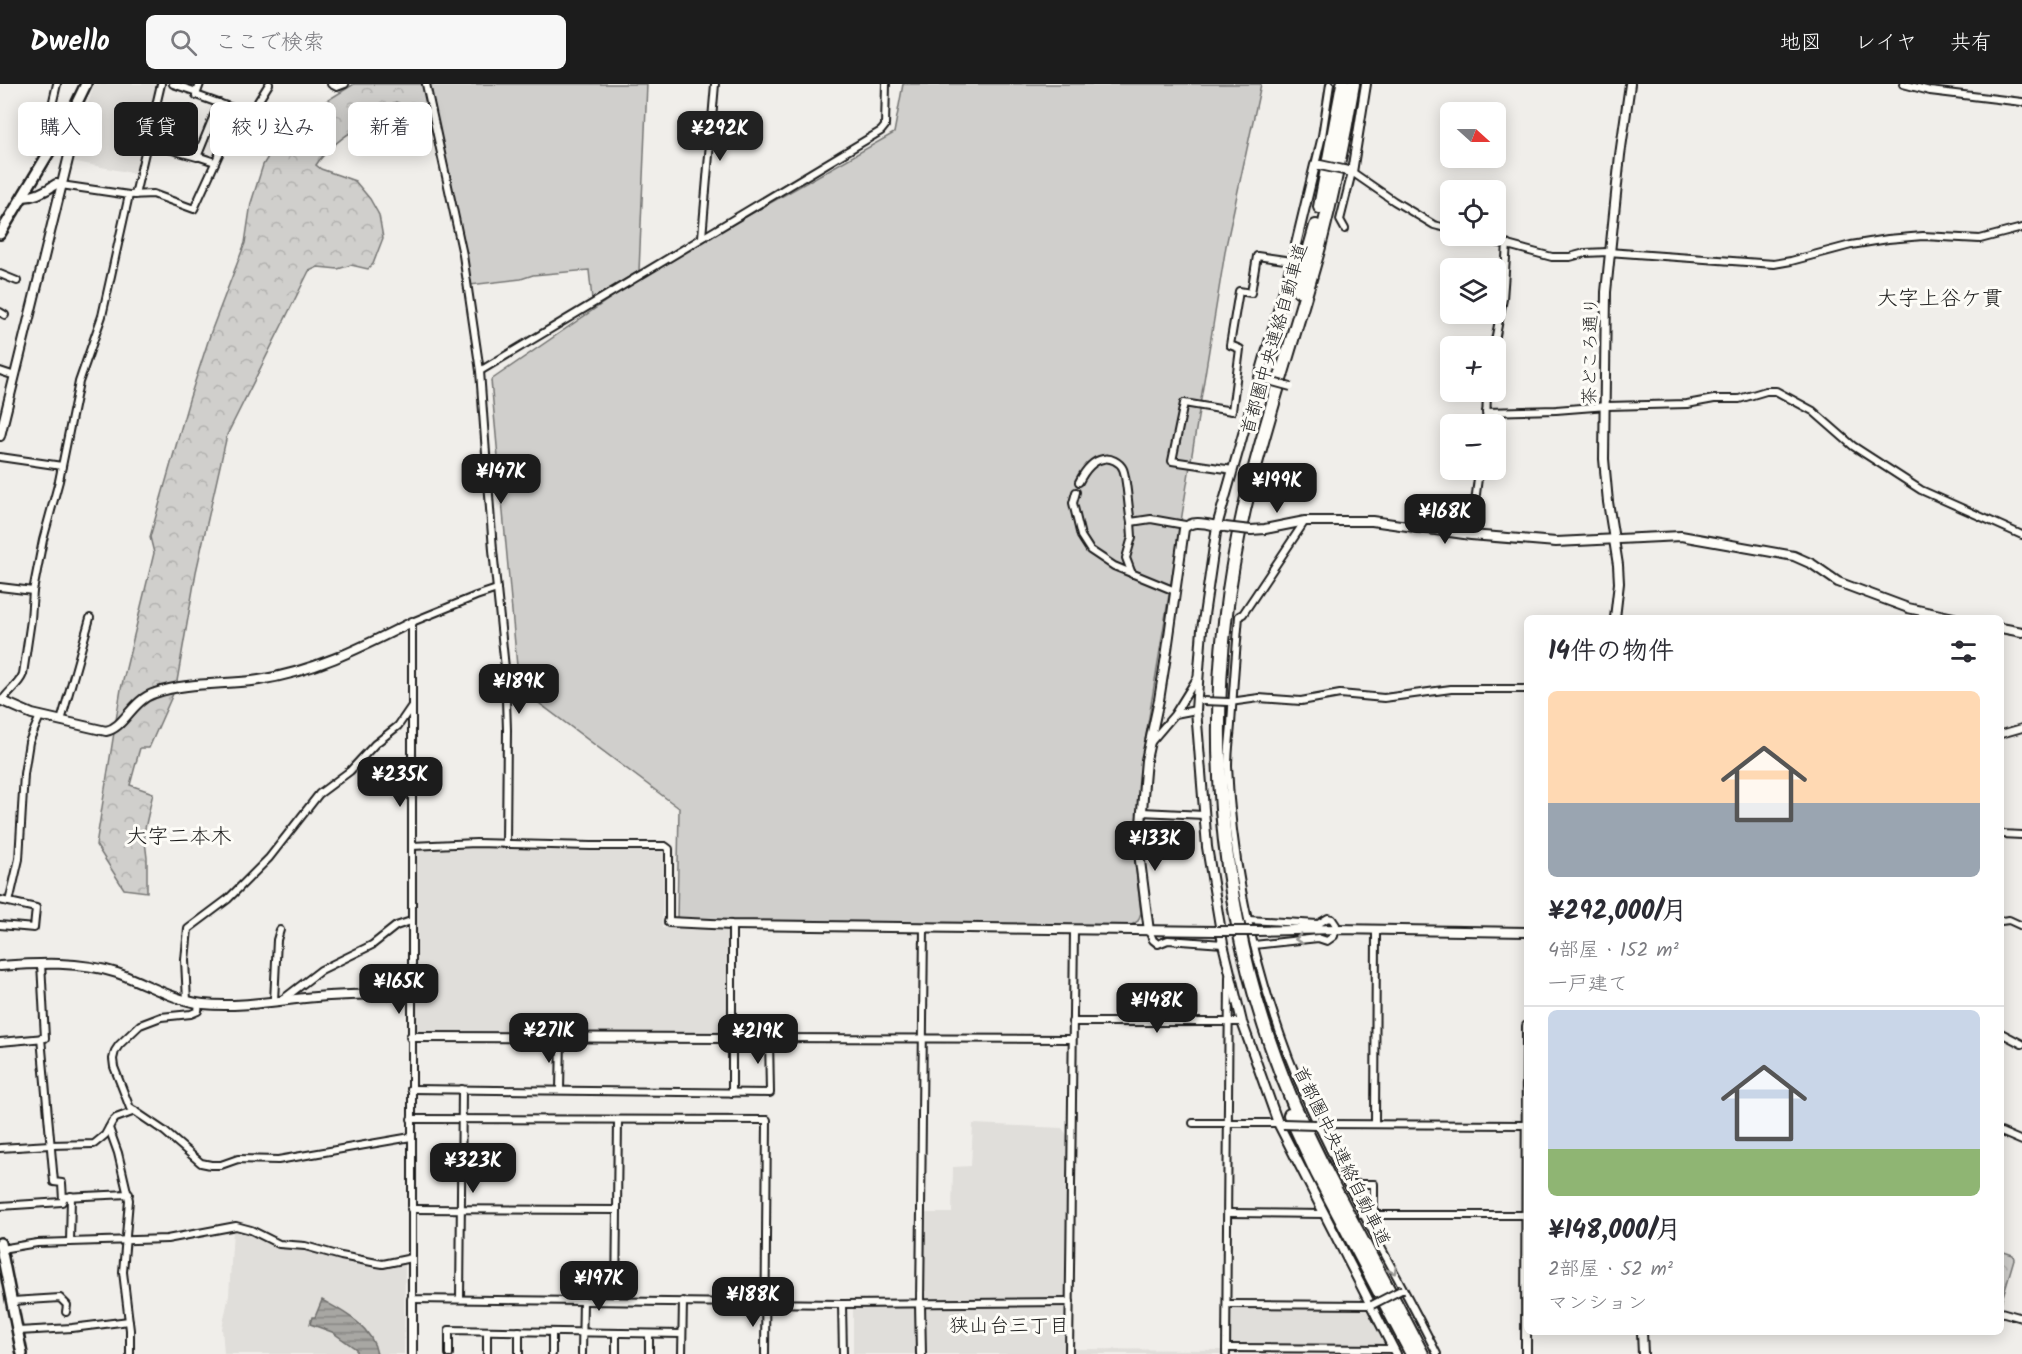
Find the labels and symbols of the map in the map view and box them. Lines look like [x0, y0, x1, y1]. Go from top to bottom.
north arrow [1440, 102, 1506, 168]
pin: ¥292K [678, 111, 762, 162]
street label: 首都圏中央連絡自動車道 [1234, 240, 1317, 439]
district label: 大字上谷ケ貫 [1877, 283, 2003, 316]
street label: 茶どころ通り [1576, 297, 1607, 405]
pin: ¥147K [459, 454, 543, 505]
pin: ¥199K [1235, 463, 1319, 514]
pin: ¥168K [1403, 494, 1487, 545]
pin: ¥189K [477, 664, 561, 715]
pin: ¥235K [358, 757, 442, 808]
district label: 大字二本木 [127, 821, 232, 854]
pin: ¥133K [1113, 821, 1197, 872]
one-way arrow [1294, 932, 1303, 945]
pin: ¥165K [357, 964, 441, 1015]
pin: ¥148K [1115, 983, 1199, 1034]
pin: ¥271K [507, 1013, 591, 1064]
pin: ¥219K [716, 1014, 800, 1065]
street label: 首都圏中央連絡自動車道 [1284, 1061, 1397, 1252]
pin: ¥323K [431, 1143, 515, 1194]
pin: ¥197K [557, 1261, 641, 1312]
one-way arrow [1386, 1264, 1397, 1274]
pin: ¥188K [711, 1277, 795, 1328]
district label: 狭山台三丁目 [949, 1311, 1069, 1343]

